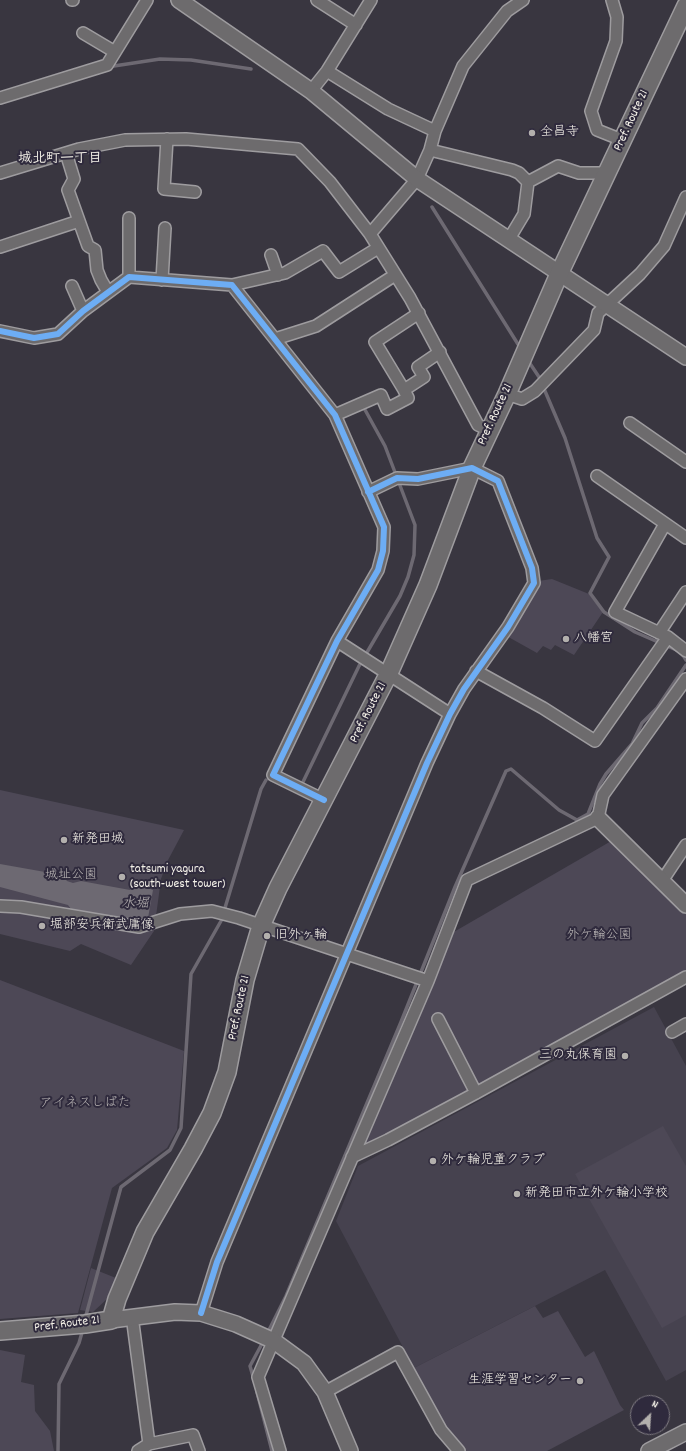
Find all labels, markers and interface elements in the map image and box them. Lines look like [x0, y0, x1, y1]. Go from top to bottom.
street label: Pref. Route 21 [611, 88, 653, 154]
place label: 全昌寺 [540, 125, 579, 141]
marker: 全昌寺 [527, 128, 537, 138]
district label: 城北町一丁目 [18, 152, 102, 168]
street label: Pref. Route 21 [475, 382, 517, 448]
place label: 八幡宮 [574, 631, 613, 647]
marker: 八幡宮 [561, 634, 571, 644]
street label: Pref. Route 21 [347, 680, 391, 746]
place label: 新発田城 [72, 832, 124, 848]
marker: 新発田城 [59, 835, 69, 845]
place label: tatsumi yagura (south-west tower) [130, 862, 225, 893]
park label: 城址公園 [45, 868, 97, 884]
marker: tatsumi yagura (south-west tower) [117, 872, 127, 882]
water label: 水堀 [121, 897, 149, 913]
place label: 堀部安兵衛武庸像 [50, 918, 154, 934]
marker: 堀部安兵衛武庸像 [37, 921, 47, 931]
place label: 旧外ヶ輪 [275, 928, 327, 944]
park label: 外ケ輪公園 [567, 928, 631, 944]
marker: 旧外ヶ輪 [262, 931, 272, 941]
street label: Pref. Route 21 [226, 974, 254, 1042]
place label: 三の丸保育園 [539, 1048, 617, 1064]
marker: 三の丸保育園 [620, 1051, 630, 1061]
park label: アイネスしばた [40, 1096, 130, 1112]
place label: 外ケ輪児童クラブ [441, 1153, 545, 1169]
marker: 外ケ輪児童クラブ [428, 1156, 438, 1166]
place label: 新発田市立外ケ輪小学校 [525, 1186, 668, 1202]
marker: 新発田市立外ケ輪小学校 [512, 1189, 522, 1199]
street label: Pref. Route 21 [33, 1313, 101, 1337]
place label: 生涯学習センター [468, 1373, 572, 1389]
marker: 生涯学習センター [575, 1376, 585, 1386]
north arrow [630, 1395, 670, 1435]
text: N [649, 1397, 660, 1413]

